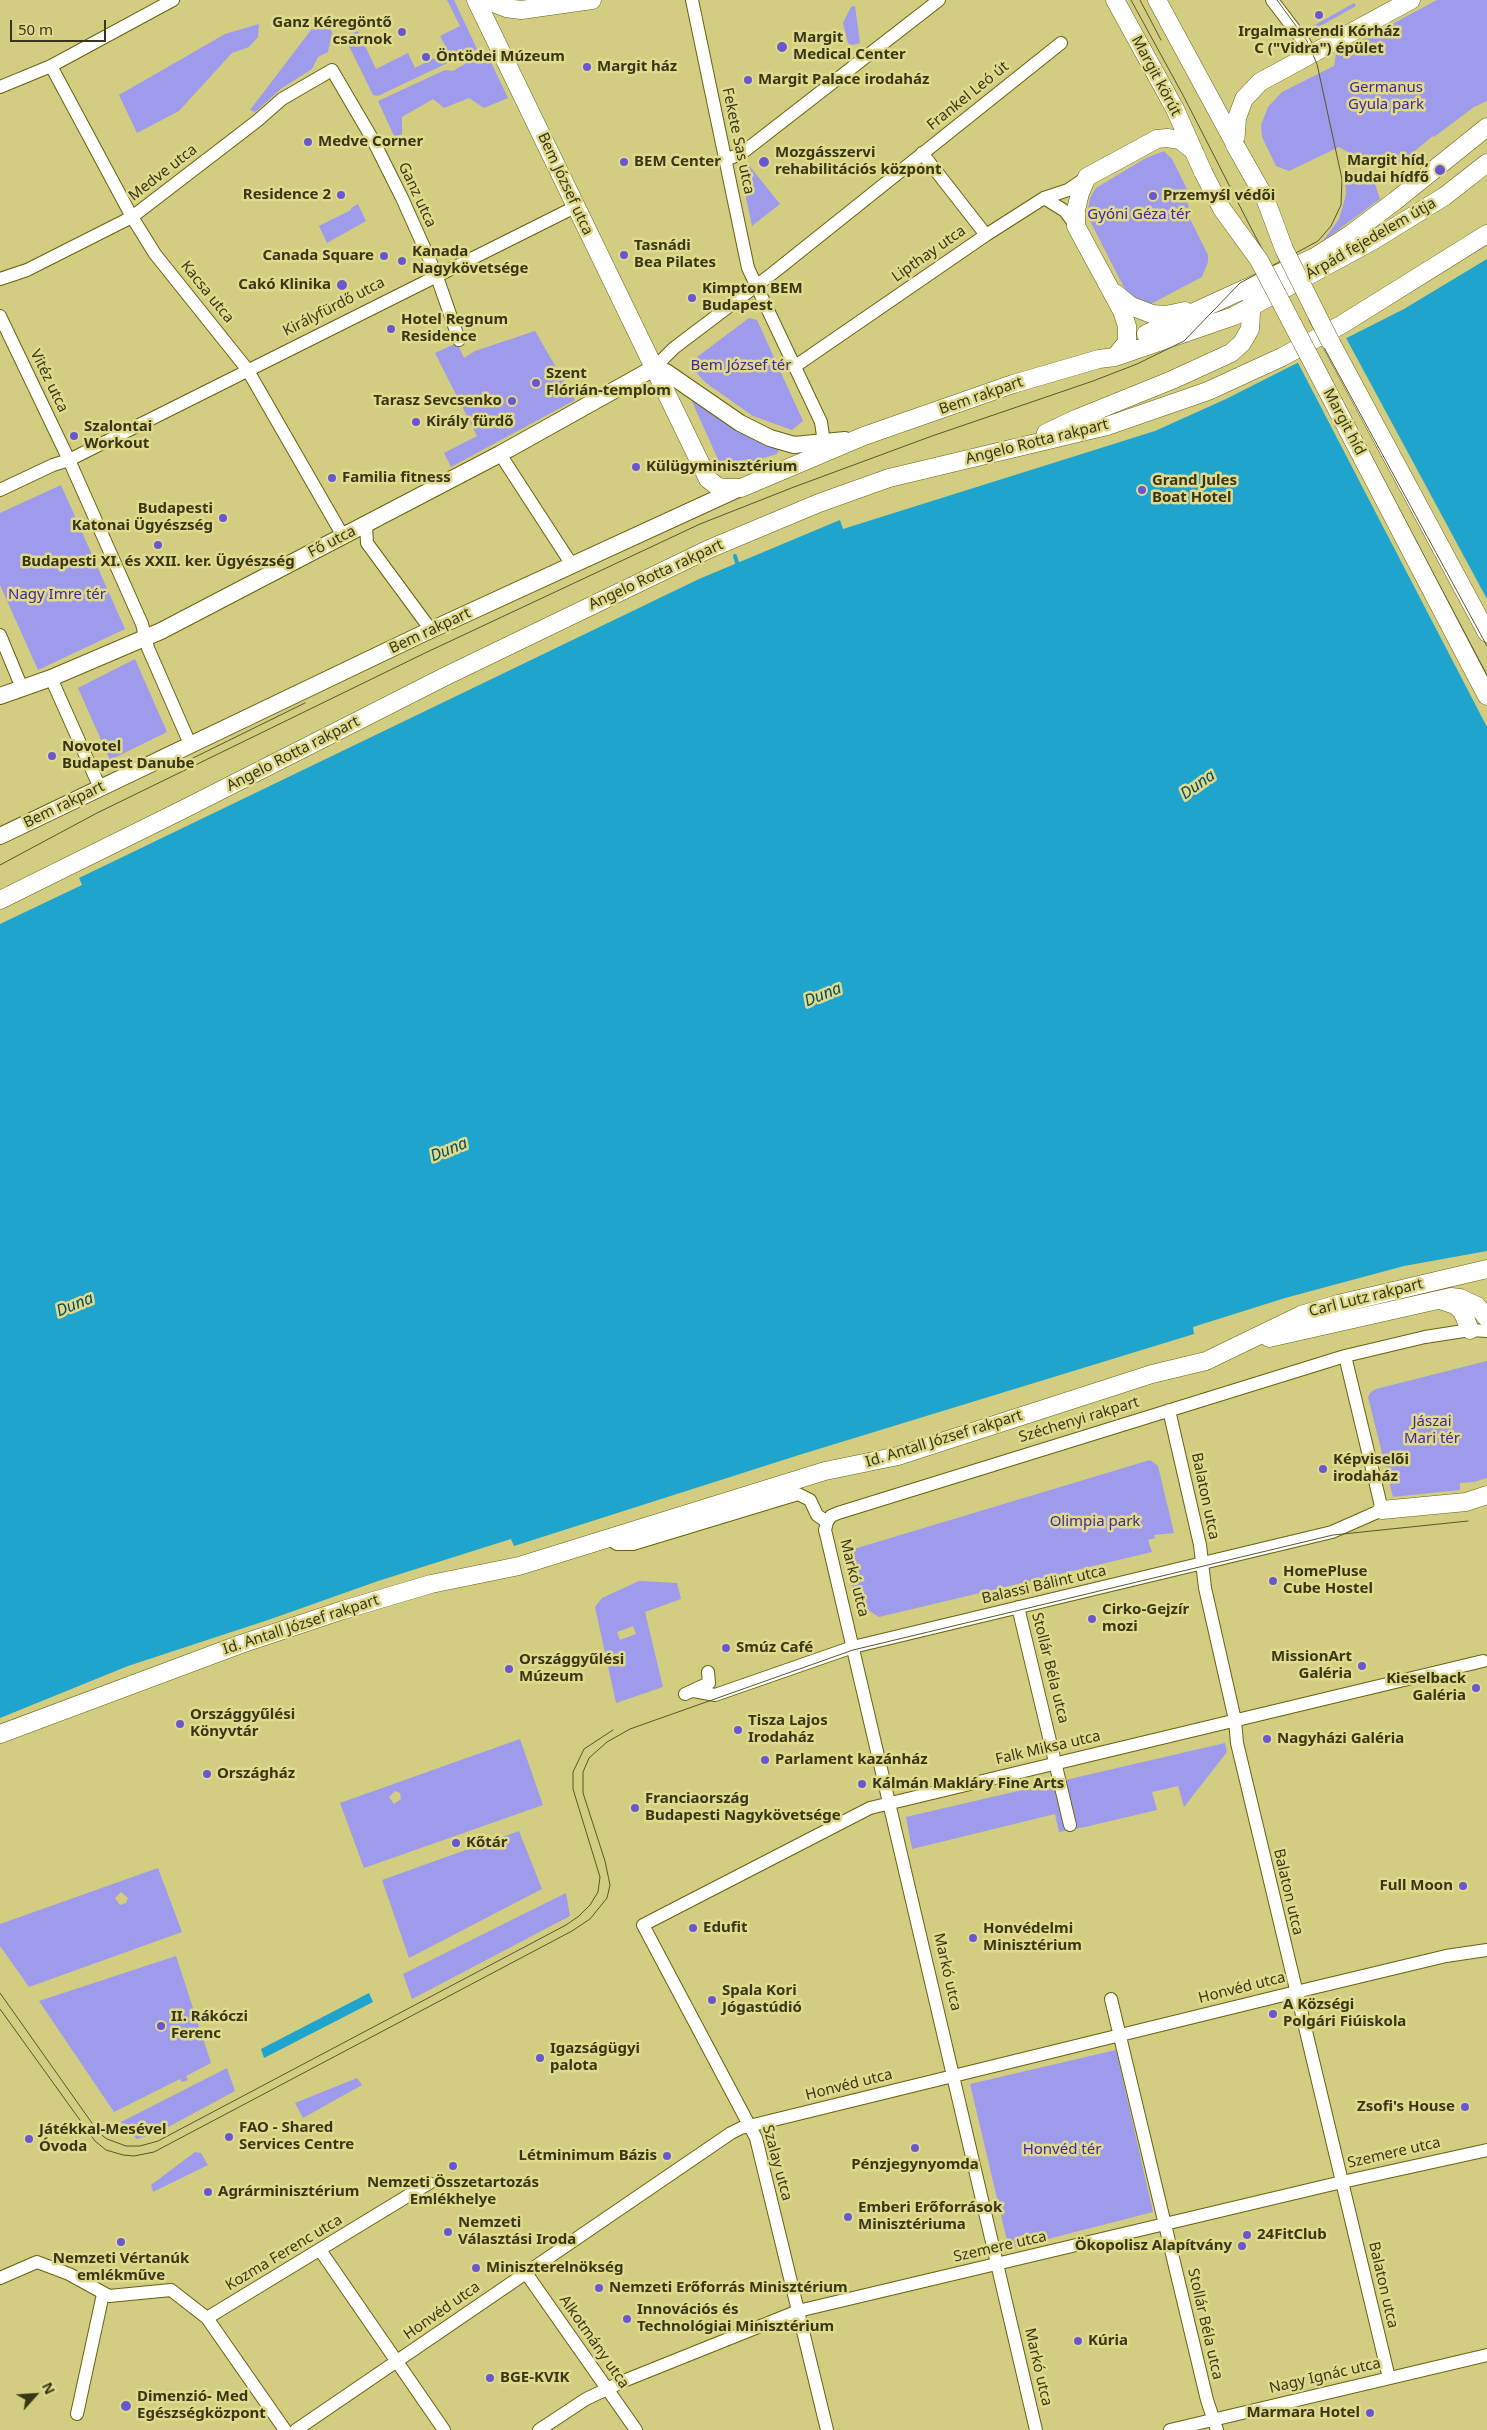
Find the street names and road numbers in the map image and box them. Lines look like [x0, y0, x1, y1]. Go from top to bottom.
street label: Margit körút [1127, 33, 1185, 119]
street label: Frankel Leó út [924, 58, 1012, 134]
street label: Fekete Sas utca [718, 86, 758, 196]
street label: Bem József utca [533, 130, 597, 238]
street label: Medve utca [125, 141, 201, 205]
street label: Ganz utca [394, 160, 440, 230]
street label: Árpád fejedelem útja [1303, 194, 1439, 284]
street label: Lipthay utca [889, 222, 969, 286]
street label: Kacsa utca [177, 257, 237, 327]
street label: Királyfürdő utca [280, 274, 388, 340]
street label: Vitéz utca [26, 347, 72, 415]
street label: Bem rakpart [937, 373, 1025, 419]
street label: Margit híd [1319, 386, 1369, 458]
street label: Angelo Rotta rakpart [964, 416, 1110, 468]
street label: Fő utca [305, 522, 359, 562]
street label: Angelo Rotta rakpart [586, 536, 726, 614]
street label: Bem rakpart [386, 604, 474, 658]
street label: Angelo Rotta rakpart [224, 713, 362, 795]
street label: Bem rakpart [21, 778, 107, 832]
street label: Carl Lutz rakpart [1307, 1275, 1425, 1321]
street label: Széchenyi rakpart [1017, 1393, 1141, 1447]
street label: Id. Antall József rakpart [863, 1407, 1025, 1471]
street label: Balaton utca [1187, 1451, 1223, 1541]
street label: Markó utca [836, 1537, 872, 1619]
street label: Balassi Bálint utca [980, 1562, 1108, 1608]
street label: Id. Antall József rakpart [221, 1591, 381, 1659]
street label: Stollár Béla utca [1028, 1611, 1072, 1725]
street label: Falk Miksa utca [994, 1727, 1102, 1769]
street label: Balaton utca [1269, 1847, 1307, 1937]
street label: Markó utca [929, 1931, 965, 2013]
street label: Honvéd utca [1197, 1969, 1287, 2007]
street label: Honvéd utca [804, 2066, 894, 2104]
street label: Szalay utca [758, 2123, 796, 2203]
street label: Szemere utca [1346, 2134, 1442, 2172]
street label: Kozma Ferenc utca [222, 2211, 346, 2295]
street label: Szemere utca [952, 2228, 1048, 2266]
street label: Balaton utca [1364, 2240, 1402, 2330]
street label: Stollár Béla utca [1183, 2267, 1227, 2381]
street label: Honvéd utca [400, 2278, 484, 2344]
street label: Alkotmány utca [555, 2292, 633, 2392]
street label: Markó utca [1020, 2326, 1056, 2408]
street label: Nagy Ignác utca [1267, 2354, 1383, 2398]

